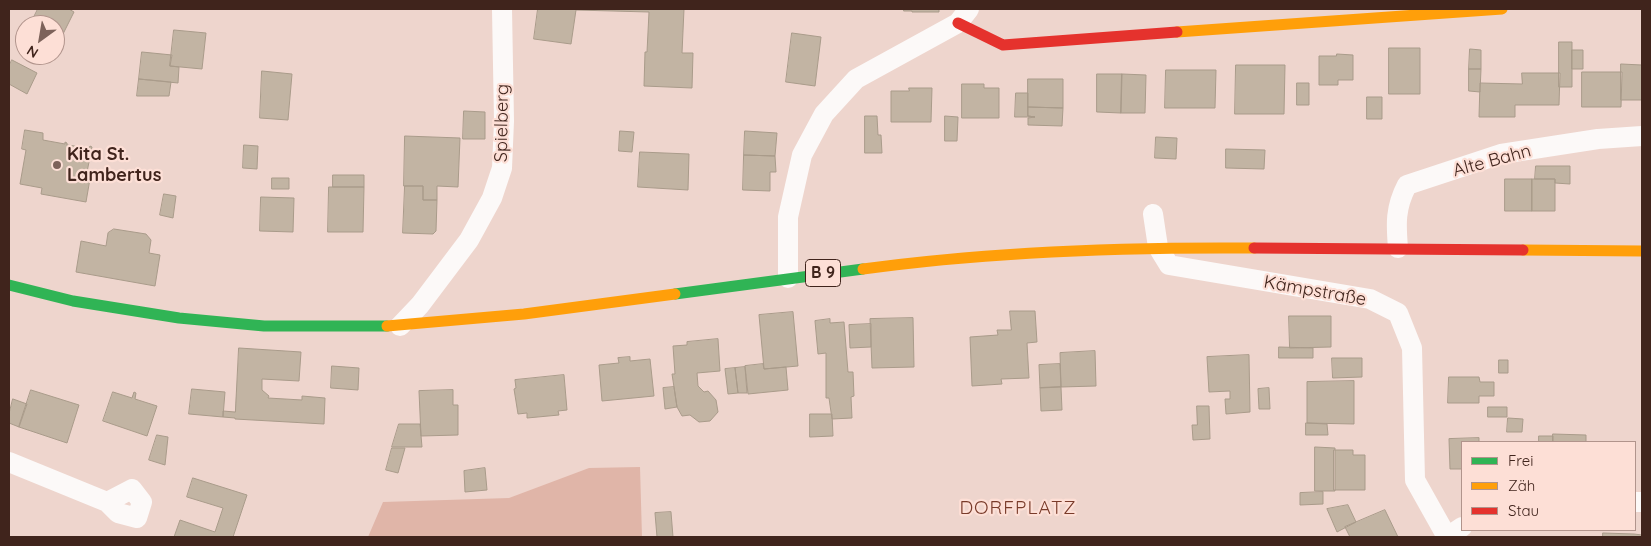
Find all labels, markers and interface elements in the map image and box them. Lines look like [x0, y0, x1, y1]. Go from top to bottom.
north arrow [15, 15, 65, 65]
text: N [23, 42, 42, 62]
street label: Spielberg [491, 84, 513, 162]
street label: Alte Bahn [1451, 140, 1533, 182]
place label: Kita St. Lambertus [67, 144, 161, 186]
marker: Kita St. Lambertus [51, 159, 63, 171]
road number: B 9 [806, 260, 840, 286]
street label: Kämpstraße [1262, 271, 1368, 311]
legend [1461, 441, 1636, 531]
text: Frei [1508, 451, 1534, 470]
text: Zäh [1508, 476, 1535, 495]
district label: DORFPLATZ [958, 497, 1078, 519]
text: Stau [1508, 501, 1539, 520]

